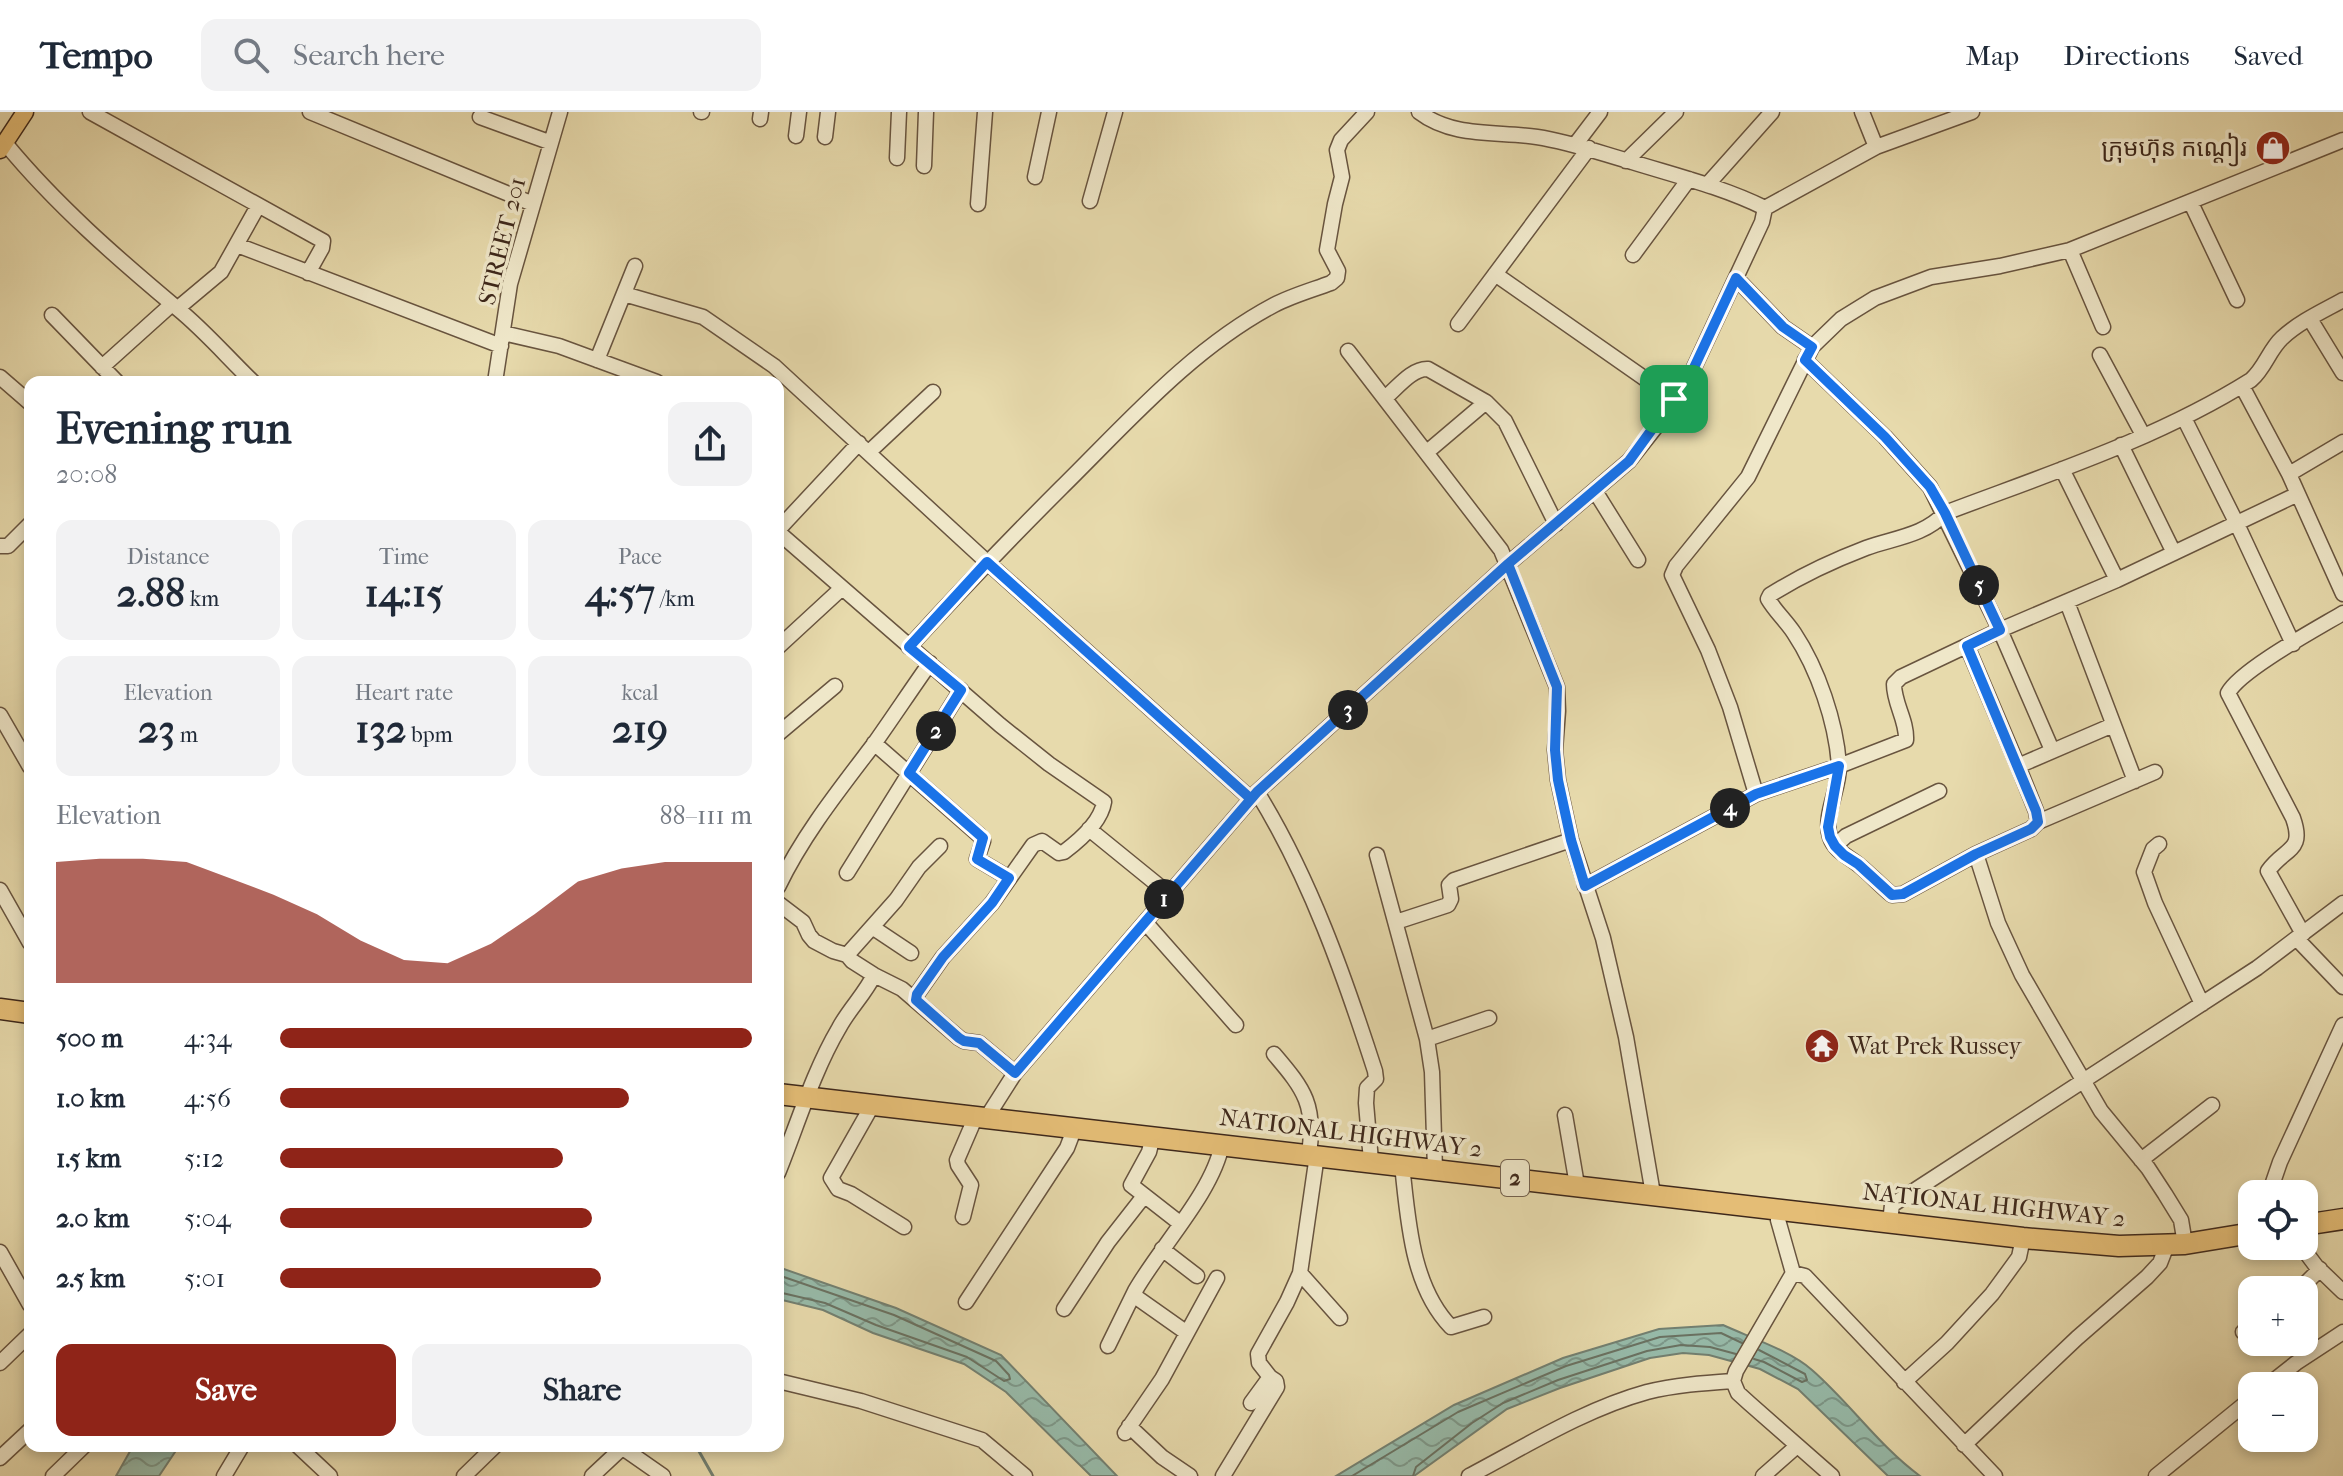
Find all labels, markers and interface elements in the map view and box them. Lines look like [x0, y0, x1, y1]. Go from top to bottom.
search box [201, 19, 761, 91]
text: Tempo [40, 33, 153, 78]
icon: search [229, 33, 273, 77]
text: Search here [293, 38, 445, 73]
text: Map [1966, 39, 2019, 72]
text: Directions [2063, 39, 2190, 72]
text: Saved [2234, 39, 2303, 72]
shop icon: ក្រុមហ៊ុន កណ្តៀរ [2254, 129, 2292, 167]
place label: ក្រុមហ៊ុន កណ្តៀរ [2101, 132, 2247, 167]
street label: STREET 201 [473, 174, 531, 308]
pin [1640, 365, 1708, 433]
icon: arrive [1652, 377, 1696, 421]
button: share [668, 402, 752, 486]
text: Evening run [56, 403, 291, 454]
text: 20:08 [56, 459, 117, 490]
text: Distance [127, 544, 209, 570]
text: Time [379, 544, 429, 570]
text: Pace [618, 544, 662, 570]
pin: 5 [1959, 565, 1999, 605]
text: 2.88 [117, 570, 185, 616]
text: 14:15 [365, 570, 443, 616]
text: 4:57 [585, 570, 655, 616]
text: 5 [1974, 572, 1984, 598]
text: km [185, 586, 219, 612]
text: /km [655, 586, 695, 612]
text: Elevation [124, 680, 212, 706]
text: Heart rate [355, 680, 453, 706]
text: kcal [621, 680, 659, 706]
pin: 3 [1328, 690, 1368, 730]
text: 3 [1343, 697, 1353, 723]
text: 23 [138, 706, 175, 752]
text: 132 [355, 706, 406, 752]
text: 219 [612, 706, 668, 752]
pin: 2 [916, 711, 956, 751]
text: 2 [930, 718, 942, 744]
text: m [175, 722, 198, 748]
text: bpm [406, 722, 453, 748]
pin: 4 [1710, 788, 1750, 828]
text: 4 [1724, 795, 1737, 821]
text: Elevation [56, 800, 161, 831]
text: 88–111 m [660, 800, 752, 831]
pin: 1 [1144, 879, 1184, 919]
text: 1 [1160, 886, 1168, 912]
text: 500 m [56, 1023, 123, 1054]
text: 4:34 [184, 1023, 232, 1054]
temple icon: Wat Prek Russey [1803, 1027, 1841, 1065]
place label: Wat Prek Russey [1847, 1032, 2022, 1060]
text: 1.0 km [56, 1083, 125, 1114]
text: 4:56 [184, 1083, 231, 1114]
street label: NATIONAL HIGHWAY 2 [1218, 1103, 1484, 1163]
text: 1.5 km [56, 1143, 121, 1174]
text: 5:12 [184, 1143, 224, 1174]
road number: 2 [1501, 1160, 1529, 1196]
street label: NATIONAL HIGHWAY 2 [1861, 1177, 2127, 1233]
map controls [2238, 1180, 2318, 1452]
button: locate [2238, 1180, 2318, 1260]
text: 2.0 km [56, 1203, 129, 1234]
text: 5:04 [184, 1203, 231, 1234]
text: 2.5 km [56, 1263, 125, 1294]
text: 5:01 [184, 1263, 225, 1294]
button: + [2238, 1276, 2318, 1356]
button: Save [56, 1344, 396, 1436]
button: Share [412, 1344, 752, 1436]
button: − [2238, 1372, 2318, 1452]

